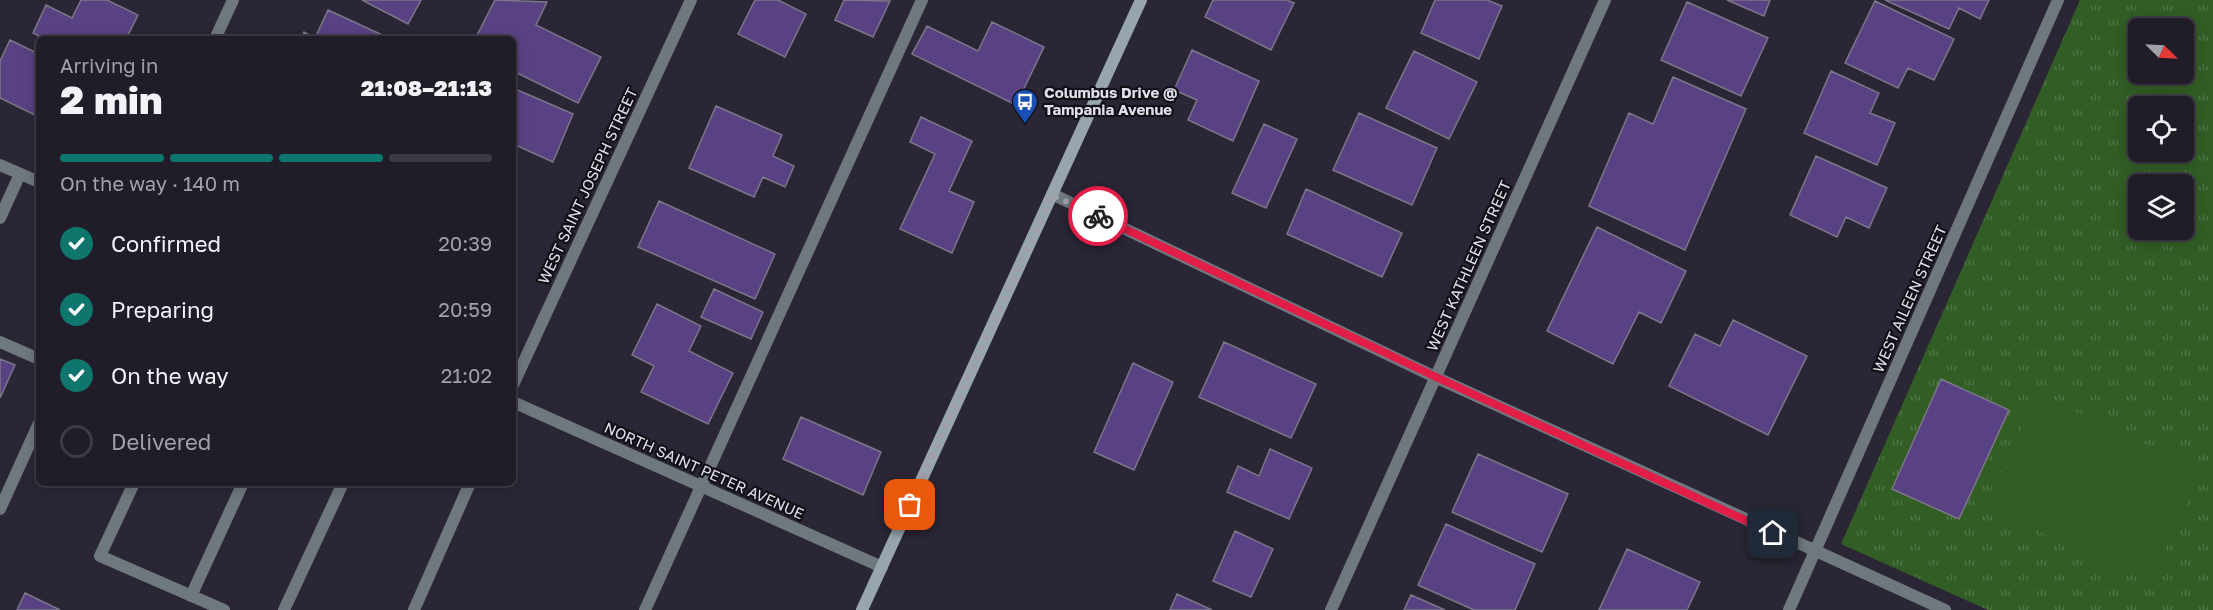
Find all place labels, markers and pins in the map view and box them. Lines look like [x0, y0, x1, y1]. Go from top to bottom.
place label: Columbus Drive @ Tampania Avenue [1044, 83, 1178, 118]
bus stop icon: Columbus Drive @ Tampania Avenue [1010, 87, 1040, 125]
pin [884, 479, 935, 530]
pin [1747, 507, 1798, 558]

